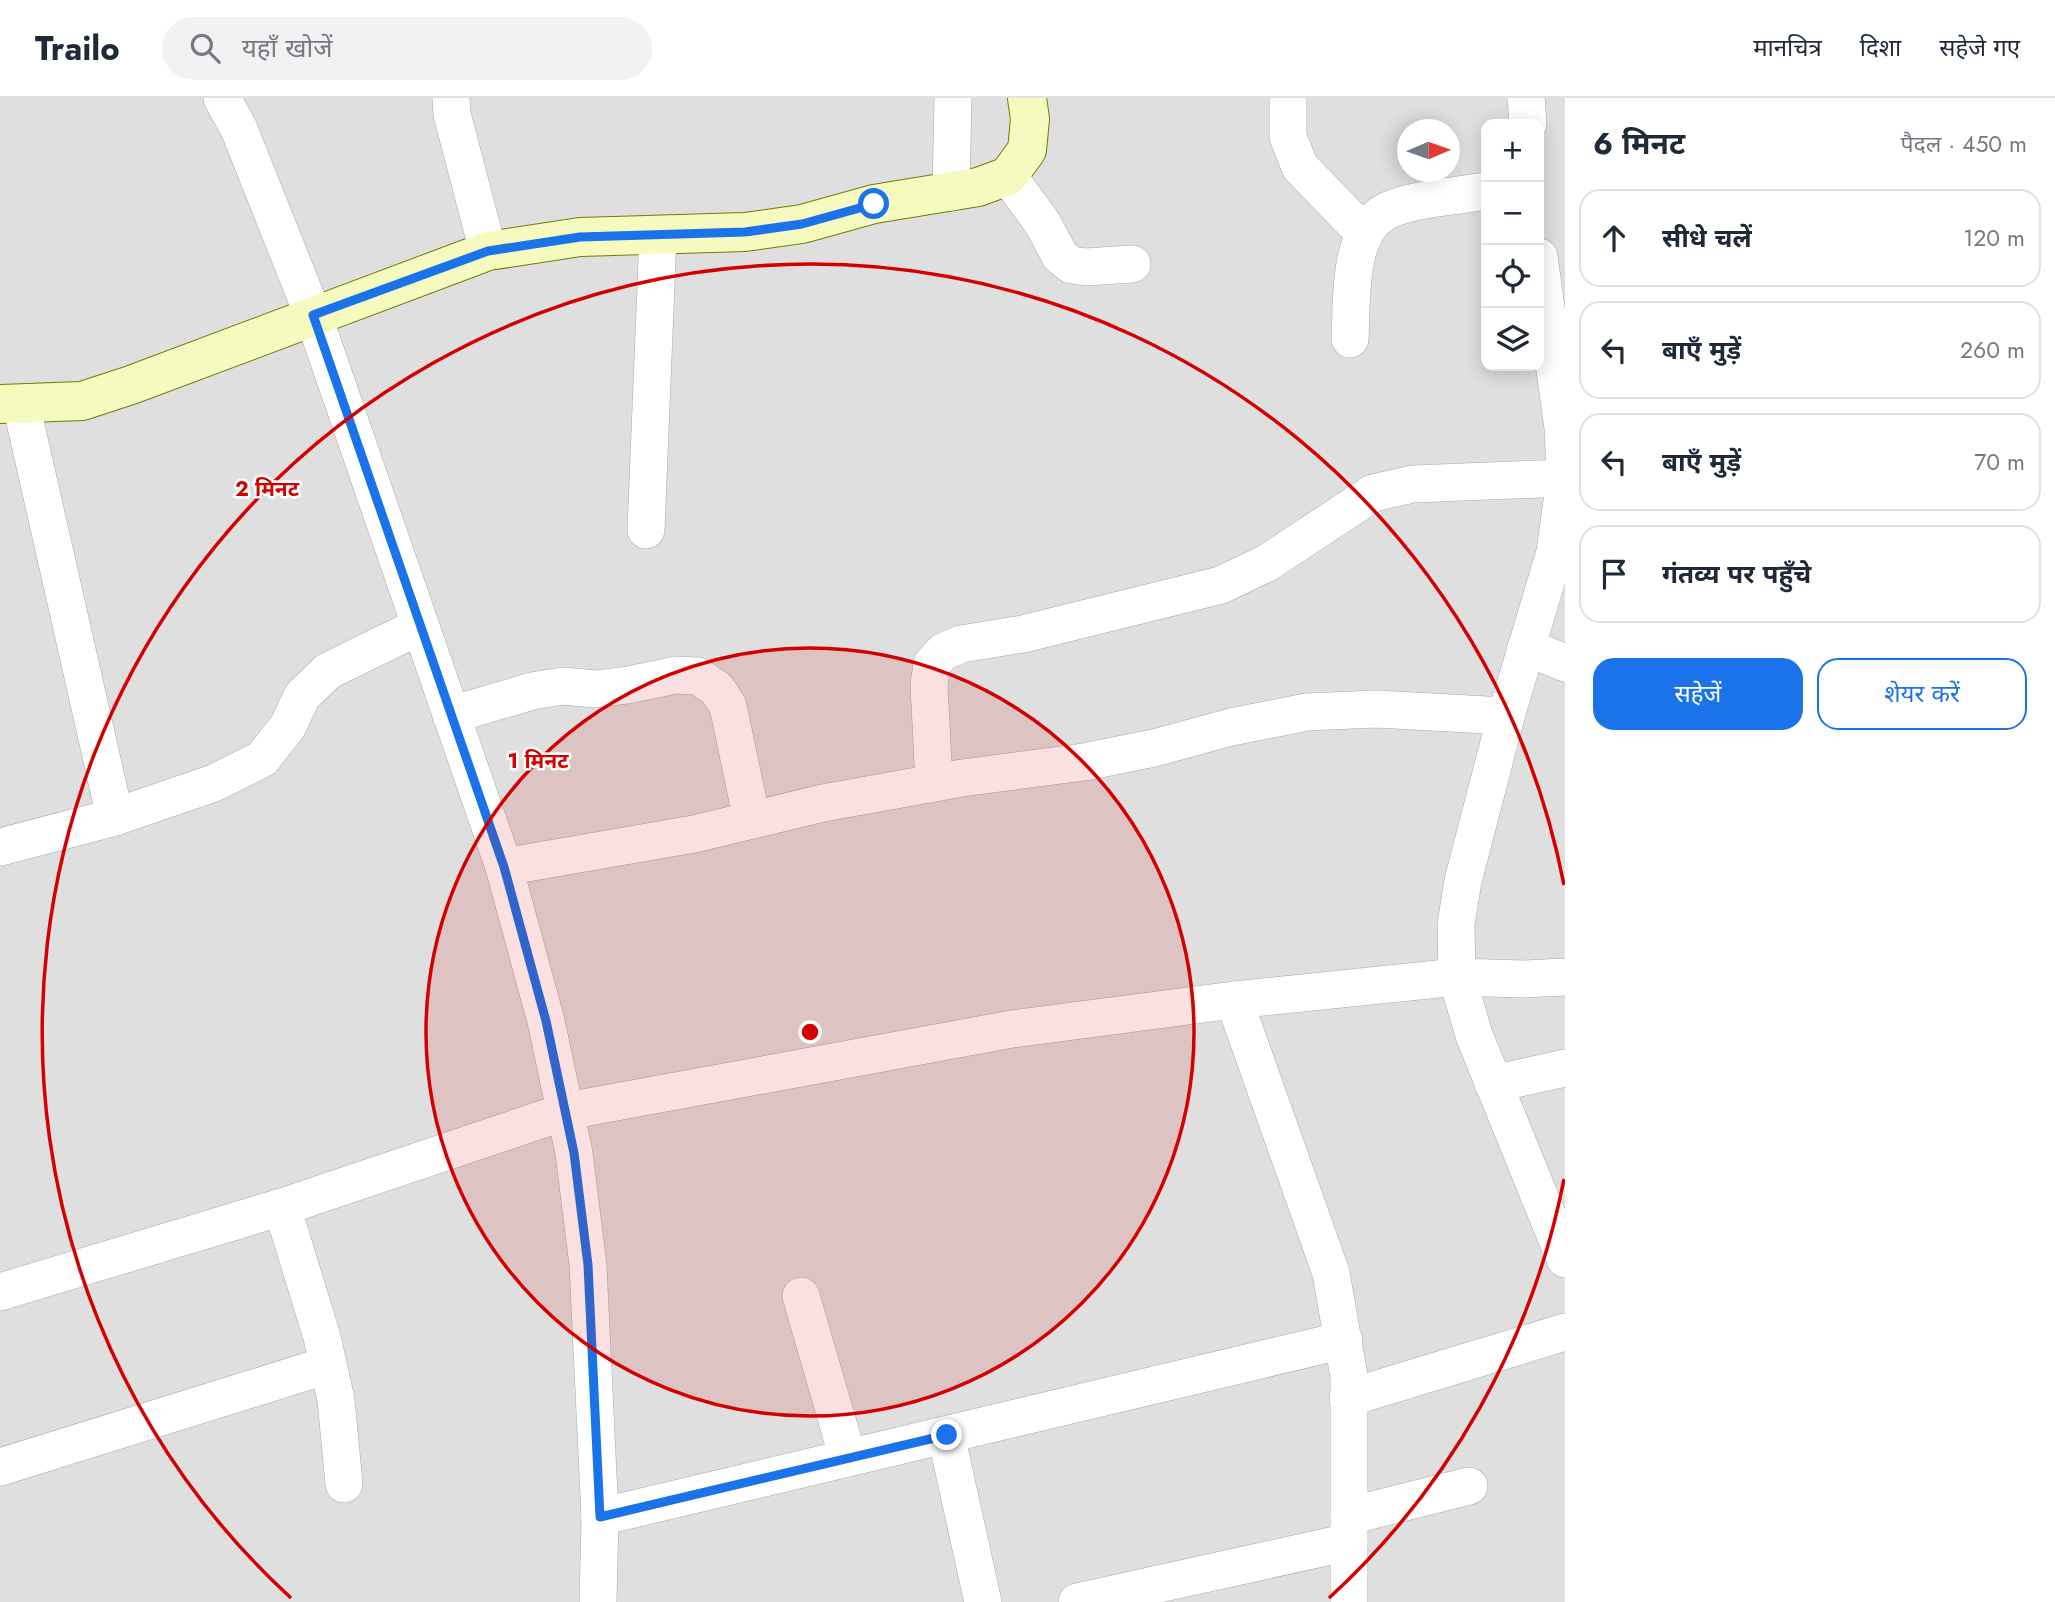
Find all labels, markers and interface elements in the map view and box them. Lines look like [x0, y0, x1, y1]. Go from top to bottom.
search box [162, 17, 652, 80]
text: Trailo [35, 25, 120, 72]
icon: search [186, 29, 224, 67]
text: यहाँ खोजें [242, 29, 332, 67]
text: मानचित्र [1753, 30, 1822, 65]
text: दिशा [1860, 30, 1901, 65]
text: सहेजे गए [1939, 30, 2020, 65]
north arrow [1397, 119, 1460, 182]
map controls [1481, 119, 1544, 371]
button: + [1481, 119, 1544, 182]
text: 6 मिनट [1593, 122, 1685, 165]
text: पैदल · 450 m [1900, 127, 2027, 161]
button: − [1481, 182, 1544, 245]
route start [858, 188, 889, 219]
icon: ahead [1595, 219, 1633, 257]
text: सीधे चलें [1662, 219, 1752, 257]
text: 120 m [1963, 221, 2025, 255]
button: locate [1481, 245, 1544, 308]
button: layers [1481, 308, 1544, 371]
icon: left [1595, 331, 1633, 369]
text: बाएँ मुड़ें [1662, 331, 1741, 369]
text: 260 m [1960, 333, 2025, 367]
icon: left [1595, 443, 1633, 481]
text: बाएँ मुड़ें [1662, 443, 1741, 481]
text: 70 m [1974, 445, 2025, 479]
text: 2 मिनट [235, 474, 300, 504]
icon: arrive [1595, 555, 1633, 593]
text: गंतव्य पर पहुँचे [1662, 555, 1811, 593]
button: सहेजें [1593, 658, 1803, 730]
button: शेयर करें [1817, 658, 2027, 730]
text: 1 मिनट [507, 746, 569, 776]
centre of rings [798, 1020, 822, 1044]
route end [931, 1419, 962, 1450]

